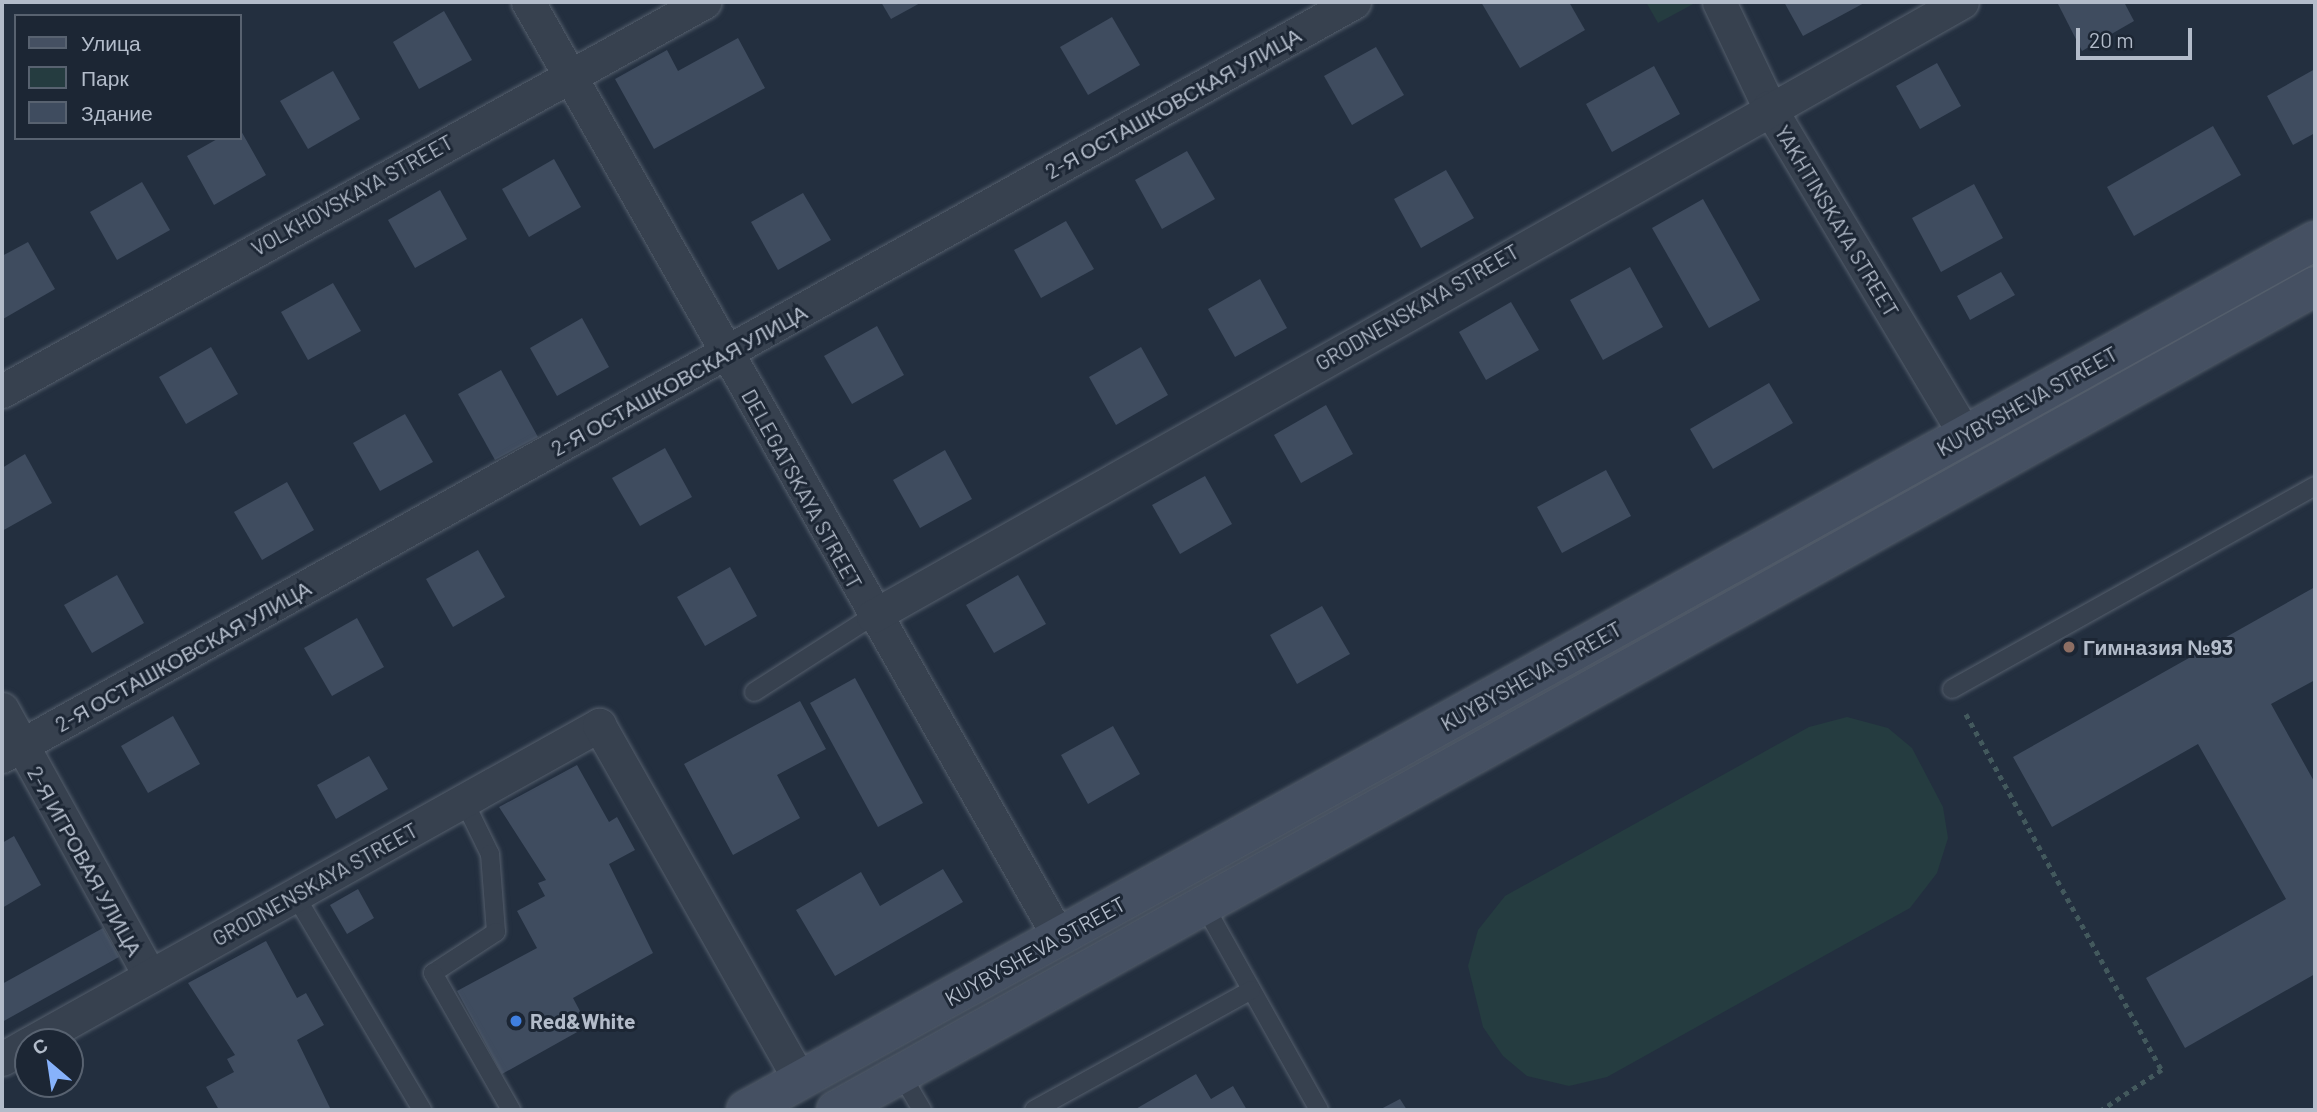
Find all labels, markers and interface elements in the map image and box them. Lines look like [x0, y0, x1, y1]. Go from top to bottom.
legend [14, 14, 242, 140]
scale bar [2079, 14, 2194, 58]
street label: 2-Я ОСТАШКОВСКАЯ УЛИЦА [1041, 22, 1305, 184]
text: 20 m [2089, 27, 2134, 52]
text: Улица [81, 30, 141, 55]
text: Парк [81, 65, 129, 90]
text: Здание [81, 100, 153, 125]
street label: YAKHTINSKAYA STREET [1770, 121, 1904, 321]
street label: VOLKHOVSKAYA STREET [247, 129, 457, 261]
street label: GRODNENSKAYA STREET [1311, 238, 1523, 376]
street label: 2-Я ОСТАШКОВСКАЯ УЛИЦА [547, 299, 811, 461]
street label: KUYBYSHEVA STREET [1932, 341, 2122, 461]
street label: DELEGATSKAYA STREET [737, 385, 867, 593]
street label: 2-Я ОСТАШКОВСКАЯ УЛИЦА [51, 575, 315, 737]
street label: KUYBYSHEVA STREET [1436, 616, 1626, 736]
place label: Гимназия №93 [2083, 634, 2233, 660]
marker: Гимназия №93 [2061, 639, 2077, 655]
street label: 2-Я ИГРОВАЯ УЛИЦА [22, 762, 148, 960]
street label: GRODNENSKAYA STREET [208, 817, 422, 951]
street label: KUYBYSHEVA STREET [940, 891, 1130, 1011]
place label: Red&White [530, 1008, 635, 1034]
marker: Red&White [508, 1013, 524, 1029]
north arrow [14, 1028, 84, 1098]
text: С [28, 1033, 51, 1059]

